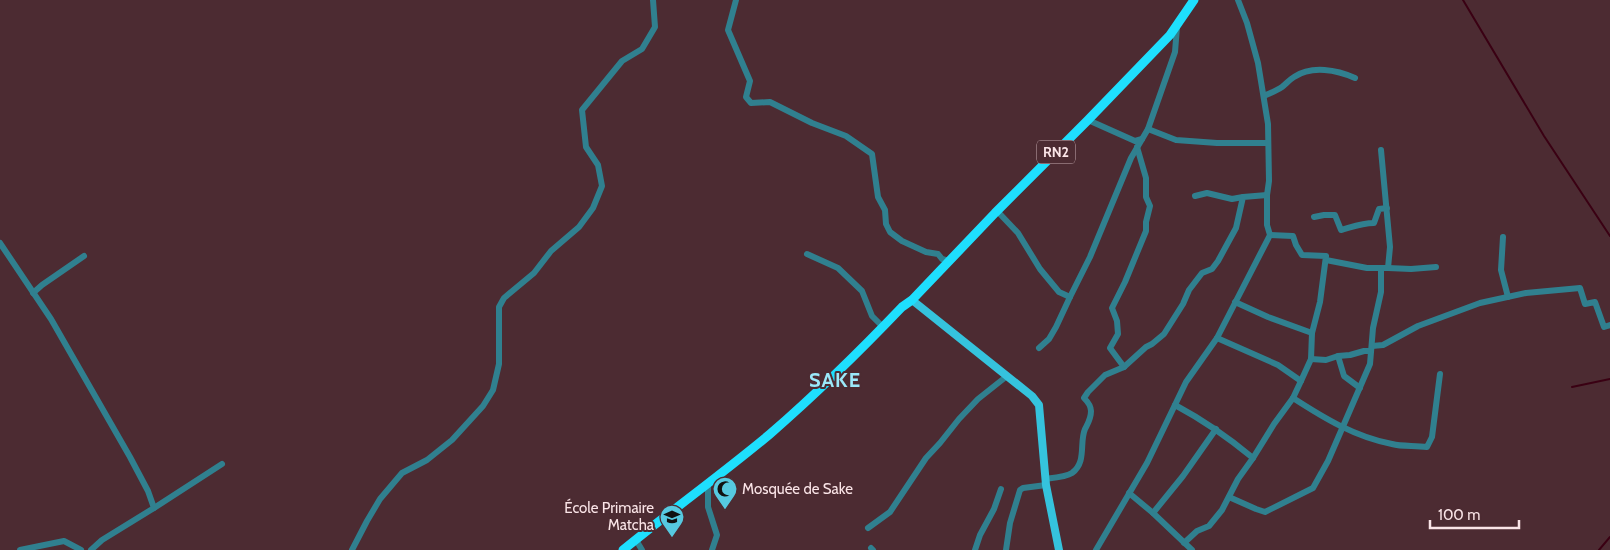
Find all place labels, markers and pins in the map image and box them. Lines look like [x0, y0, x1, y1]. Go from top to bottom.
mosque icon: Mosquée de Sake [712, 476, 738, 510]
place label: Mosquée de Sake [742, 480, 853, 498]
place label: École Primaire Matcha [564, 498, 655, 534]
school or university icon: École Primaire Matcha [659, 504, 685, 538]

